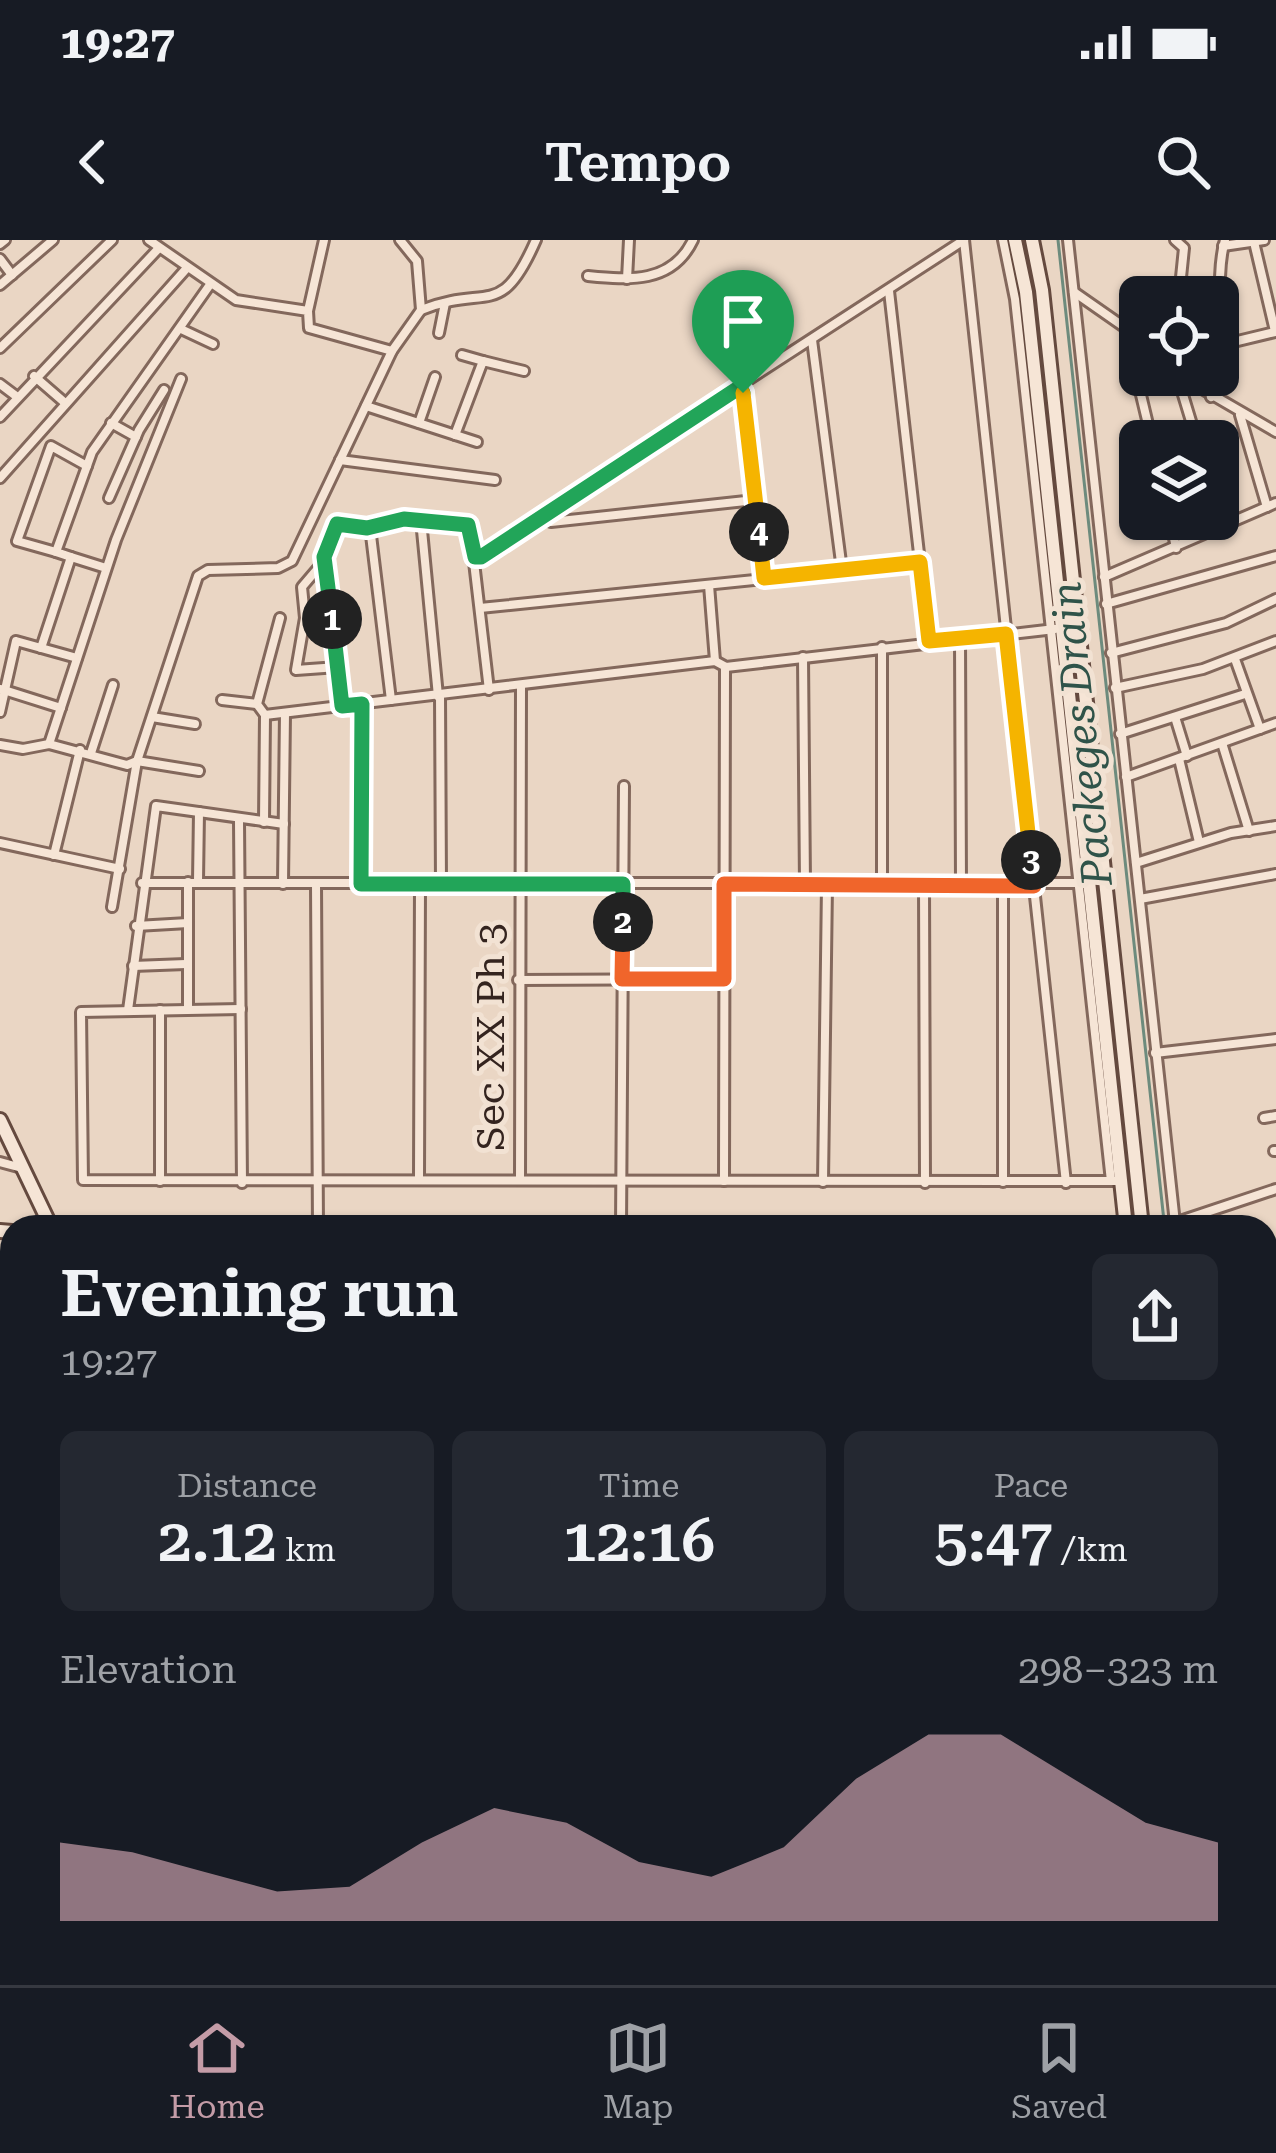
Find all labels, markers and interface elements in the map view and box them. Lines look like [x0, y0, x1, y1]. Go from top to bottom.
text: 19:27 [60, 16, 175, 69]
icon: back [60, 129, 126, 195]
icon: search [1150, 129, 1216, 195]
text: Tempo [545, 131, 731, 194]
pin [692, 270, 794, 393]
map controls [1119, 276, 1239, 540]
button: locate [1119, 276, 1239, 396]
icon: arrive [710, 288, 776, 354]
button: layers [1119, 420, 1239, 540]
pin: 4 [729, 502, 789, 562]
text: 4 [750, 512, 768, 551]
water label: Packeges Drain [1041, 579, 1122, 890]
pin: 1 [302, 589, 362, 649]
text: 1 [323, 599, 341, 638]
pin: 3 [1001, 830, 1061, 890]
text: 3 [1022, 840, 1040, 879]
pin: 2 [593, 892, 653, 952]
text: 2 [614, 902, 632, 941]
street label: Sec XX Ph 3 [468, 923, 514, 1151]
button: share [1092, 1254, 1218, 1380]
text: Evening run [60, 1255, 458, 1332]
text: 19:27 [60, 1339, 157, 1385]
text: Distance [177, 1466, 317, 1505]
text: Time [599, 1466, 679, 1505]
text: Pace [994, 1466, 1068, 1505]
text: 2.12 [158, 1505, 277, 1576]
text: 12:16 [563, 1505, 715, 1576]
text: 5:47 [934, 1505, 1053, 1576]
text: km [277, 1530, 336, 1569]
text: /km [1053, 1530, 1128, 1569]
text: Elevation [60, 1647, 237, 1693]
text: 298–323 m [1018, 1647, 1218, 1693]
tab: Home [169, 2015, 265, 2126]
tab: Map [603, 2015, 673, 2126]
tab: Saved [1011, 2015, 1107, 2126]

